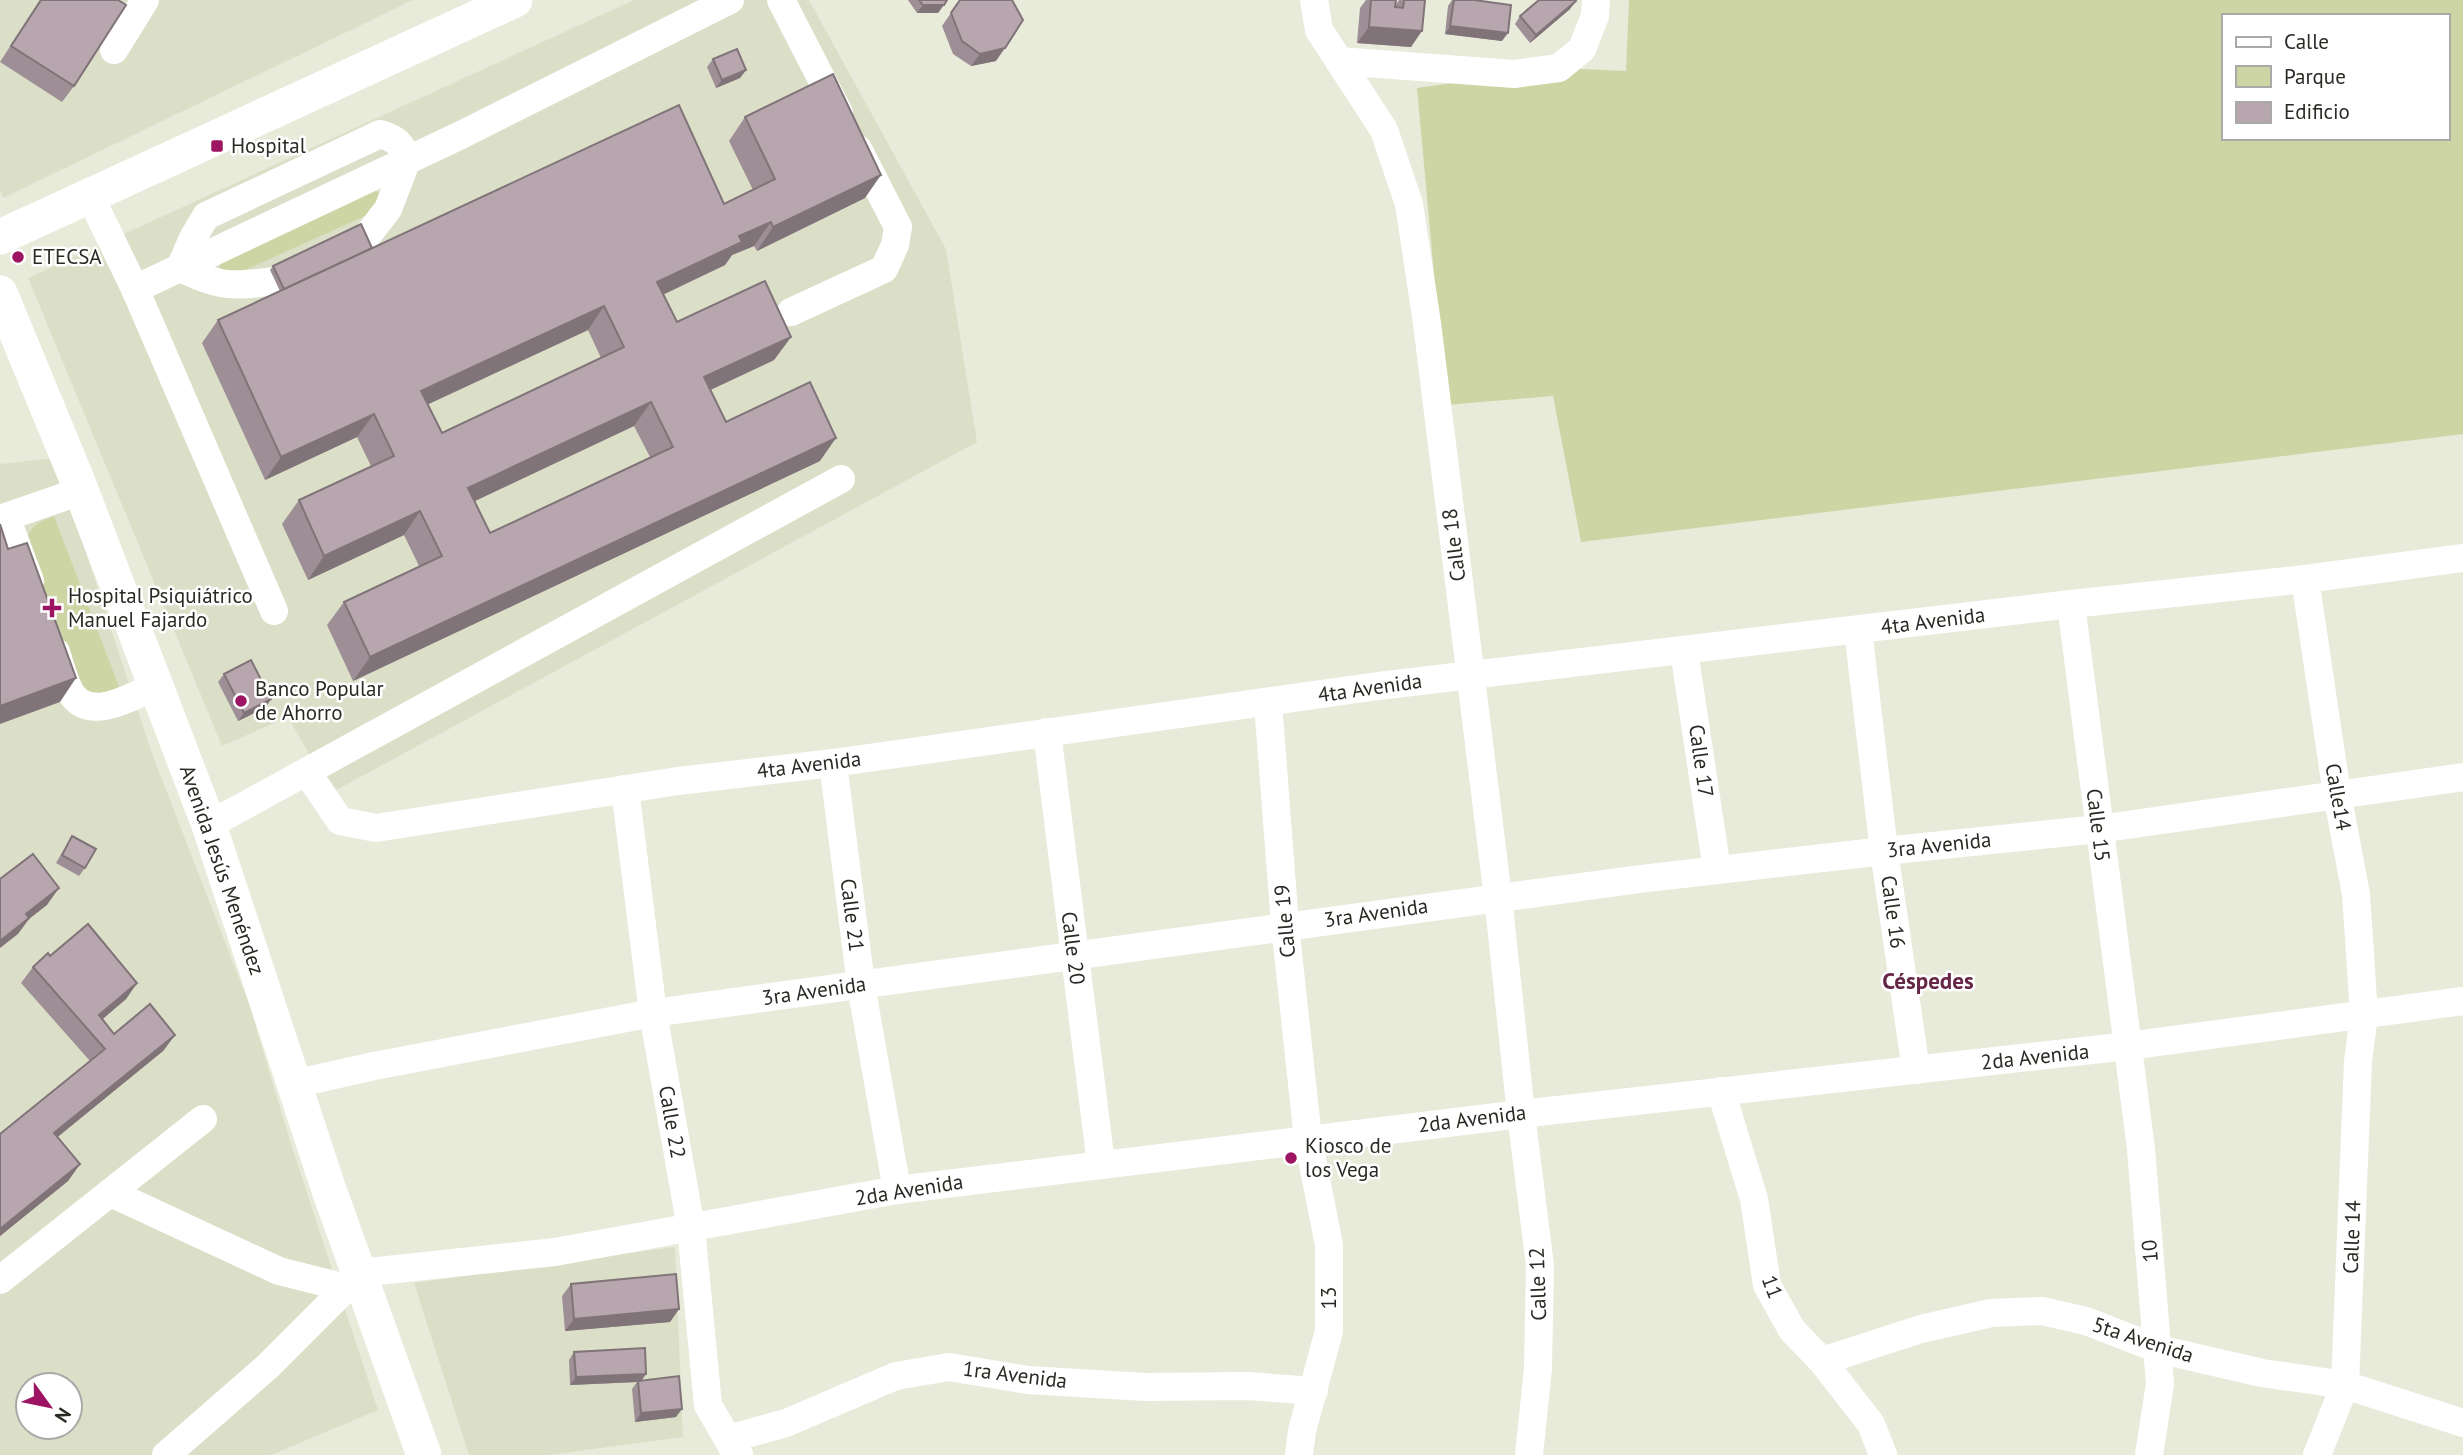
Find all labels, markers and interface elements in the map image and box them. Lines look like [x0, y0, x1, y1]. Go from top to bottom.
legend [2222, 14, 2449, 140]
text: Calle [2284, 28, 2329, 55]
text: Parque [2284, 63, 2346, 90]
text: Edificio [2284, 98, 2350, 125]
place label: Hospital [231, 132, 306, 159]
marker: Hospital [209, 138, 225, 154]
place label: ETECSA [32, 243, 102, 270]
marker: ETECSA [10, 249, 26, 265]
street label: Calle 18 [1436, 507, 1471, 583]
place label: Hospital Psiquiátrico Manuel Fajardo [68, 582, 253, 633]
marker: Hospital Psiquiátrico Manuel Fajardo [42, 598, 62, 618]
street label: 4ta Avenida [1879, 601, 1987, 640]
street label: 4ta Avenida [1316, 667, 1424, 708]
place label: Banco Popular de Ahorro [255, 675, 384, 726]
marker: Banco Popular de Ahorro [233, 693, 249, 709]
street label: Calle 17 [1683, 723, 1720, 799]
street label: 4ta Avenida [755, 745, 863, 784]
street label: Avenida Jesús Menéndez [174, 761, 271, 978]
street label: Calle14 [2319, 761, 2358, 833]
street label: Calle 15 [2081, 787, 2116, 863]
street label: 3ra Avenida [1885, 826, 1993, 863]
street label: Calle 16 [1875, 874, 1912, 950]
street label: Calle 21 [835, 877, 870, 953]
street label: Calle 19 [1268, 883, 1301, 959]
street label: 3ra Avenida [1322, 892, 1430, 933]
street label: Calle 20 [1056, 910, 1091, 986]
district label: Céspedes [1882, 966, 1974, 995]
street label: 3ra Avenida [760, 970, 868, 1011]
street label: 2da Avenida [1979, 1037, 2091, 1076]
street label: Calle 22 [653, 1083, 692, 1160]
street label: 2da Avenida [1416, 1098, 1528, 1139]
place label: Kiosco de los Vega [1305, 1132, 1391, 1183]
marker: Kiosco de los Vega [1283, 1150, 1299, 1166]
street label: 2da Avenida [853, 1168, 965, 1211]
street label: Calle 14 [2337, 1200, 2366, 1274]
street label: 10 [2135, 1238, 2164, 1264]
street label: Calle 12 [1523, 1247, 1552, 1321]
street label: 11 [1756, 1271, 1789, 1302]
street label: 13 [1315, 1287, 1342, 1309]
street label: 5ta Avenida [2089, 1310, 2197, 1369]
street label: 1ra Avenida [961, 1355, 1069, 1394]
north arrow [14, 1371, 84, 1441]
text: N [50, 1403, 77, 1427]

